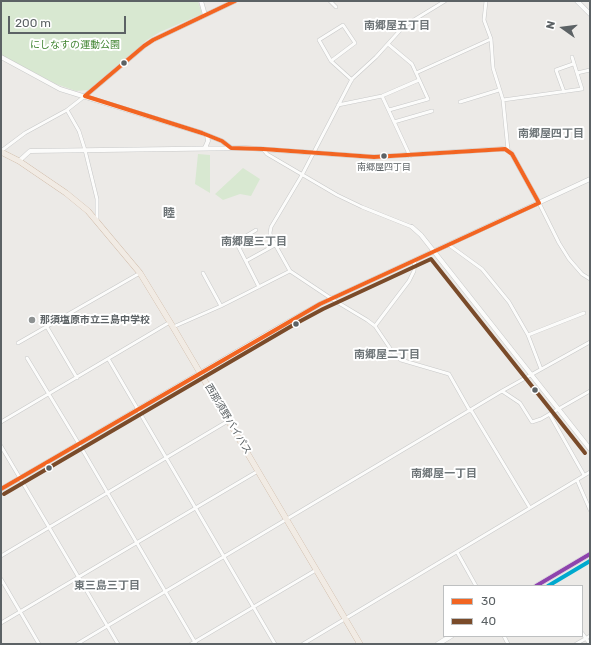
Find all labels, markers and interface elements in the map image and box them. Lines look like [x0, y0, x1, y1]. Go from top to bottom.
scale bar [10, 8, 128, 34]
north arrow [543, 8, 583, 48]
text: 200 m [15, 16, 51, 30]
district label: 南郷屋五丁目 [364, 19, 430, 33]
text: N [544, 20, 558, 30]
park label: にしなすの運動公園 [30, 39, 120, 51]
unlabelled marker [119, 58, 129, 68]
district label: 南郷屋四丁目 [518, 127, 584, 141]
marker: 南郷屋四丁目 [379, 151, 389, 161]
place label: 南郷屋四丁目 [357, 162, 411, 172]
district label: 睦 [163, 207, 175, 221]
district label: 南郷屋三丁目 [221, 235, 287, 249]
place label: 那須塩原市立三島中学校 [40, 314, 150, 326]
marker: 那須塩原市立三島中学校 [27, 315, 37, 325]
unlabelled marker [291, 319, 301, 329]
district label: 南郷屋二丁目 [354, 348, 420, 362]
street label: 西那須野バイパス [202, 382, 254, 456]
unlabelled marker [530, 385, 540, 395]
unlabelled marker [44, 463, 54, 473]
district label: 南郷屋一丁目 [411, 467, 477, 481]
district label: 東三島三丁目 [74, 579, 140, 593]
legend [443, 585, 583, 637]
text: 30 [481, 594, 496, 608]
text: 40 [481, 614, 496, 628]

